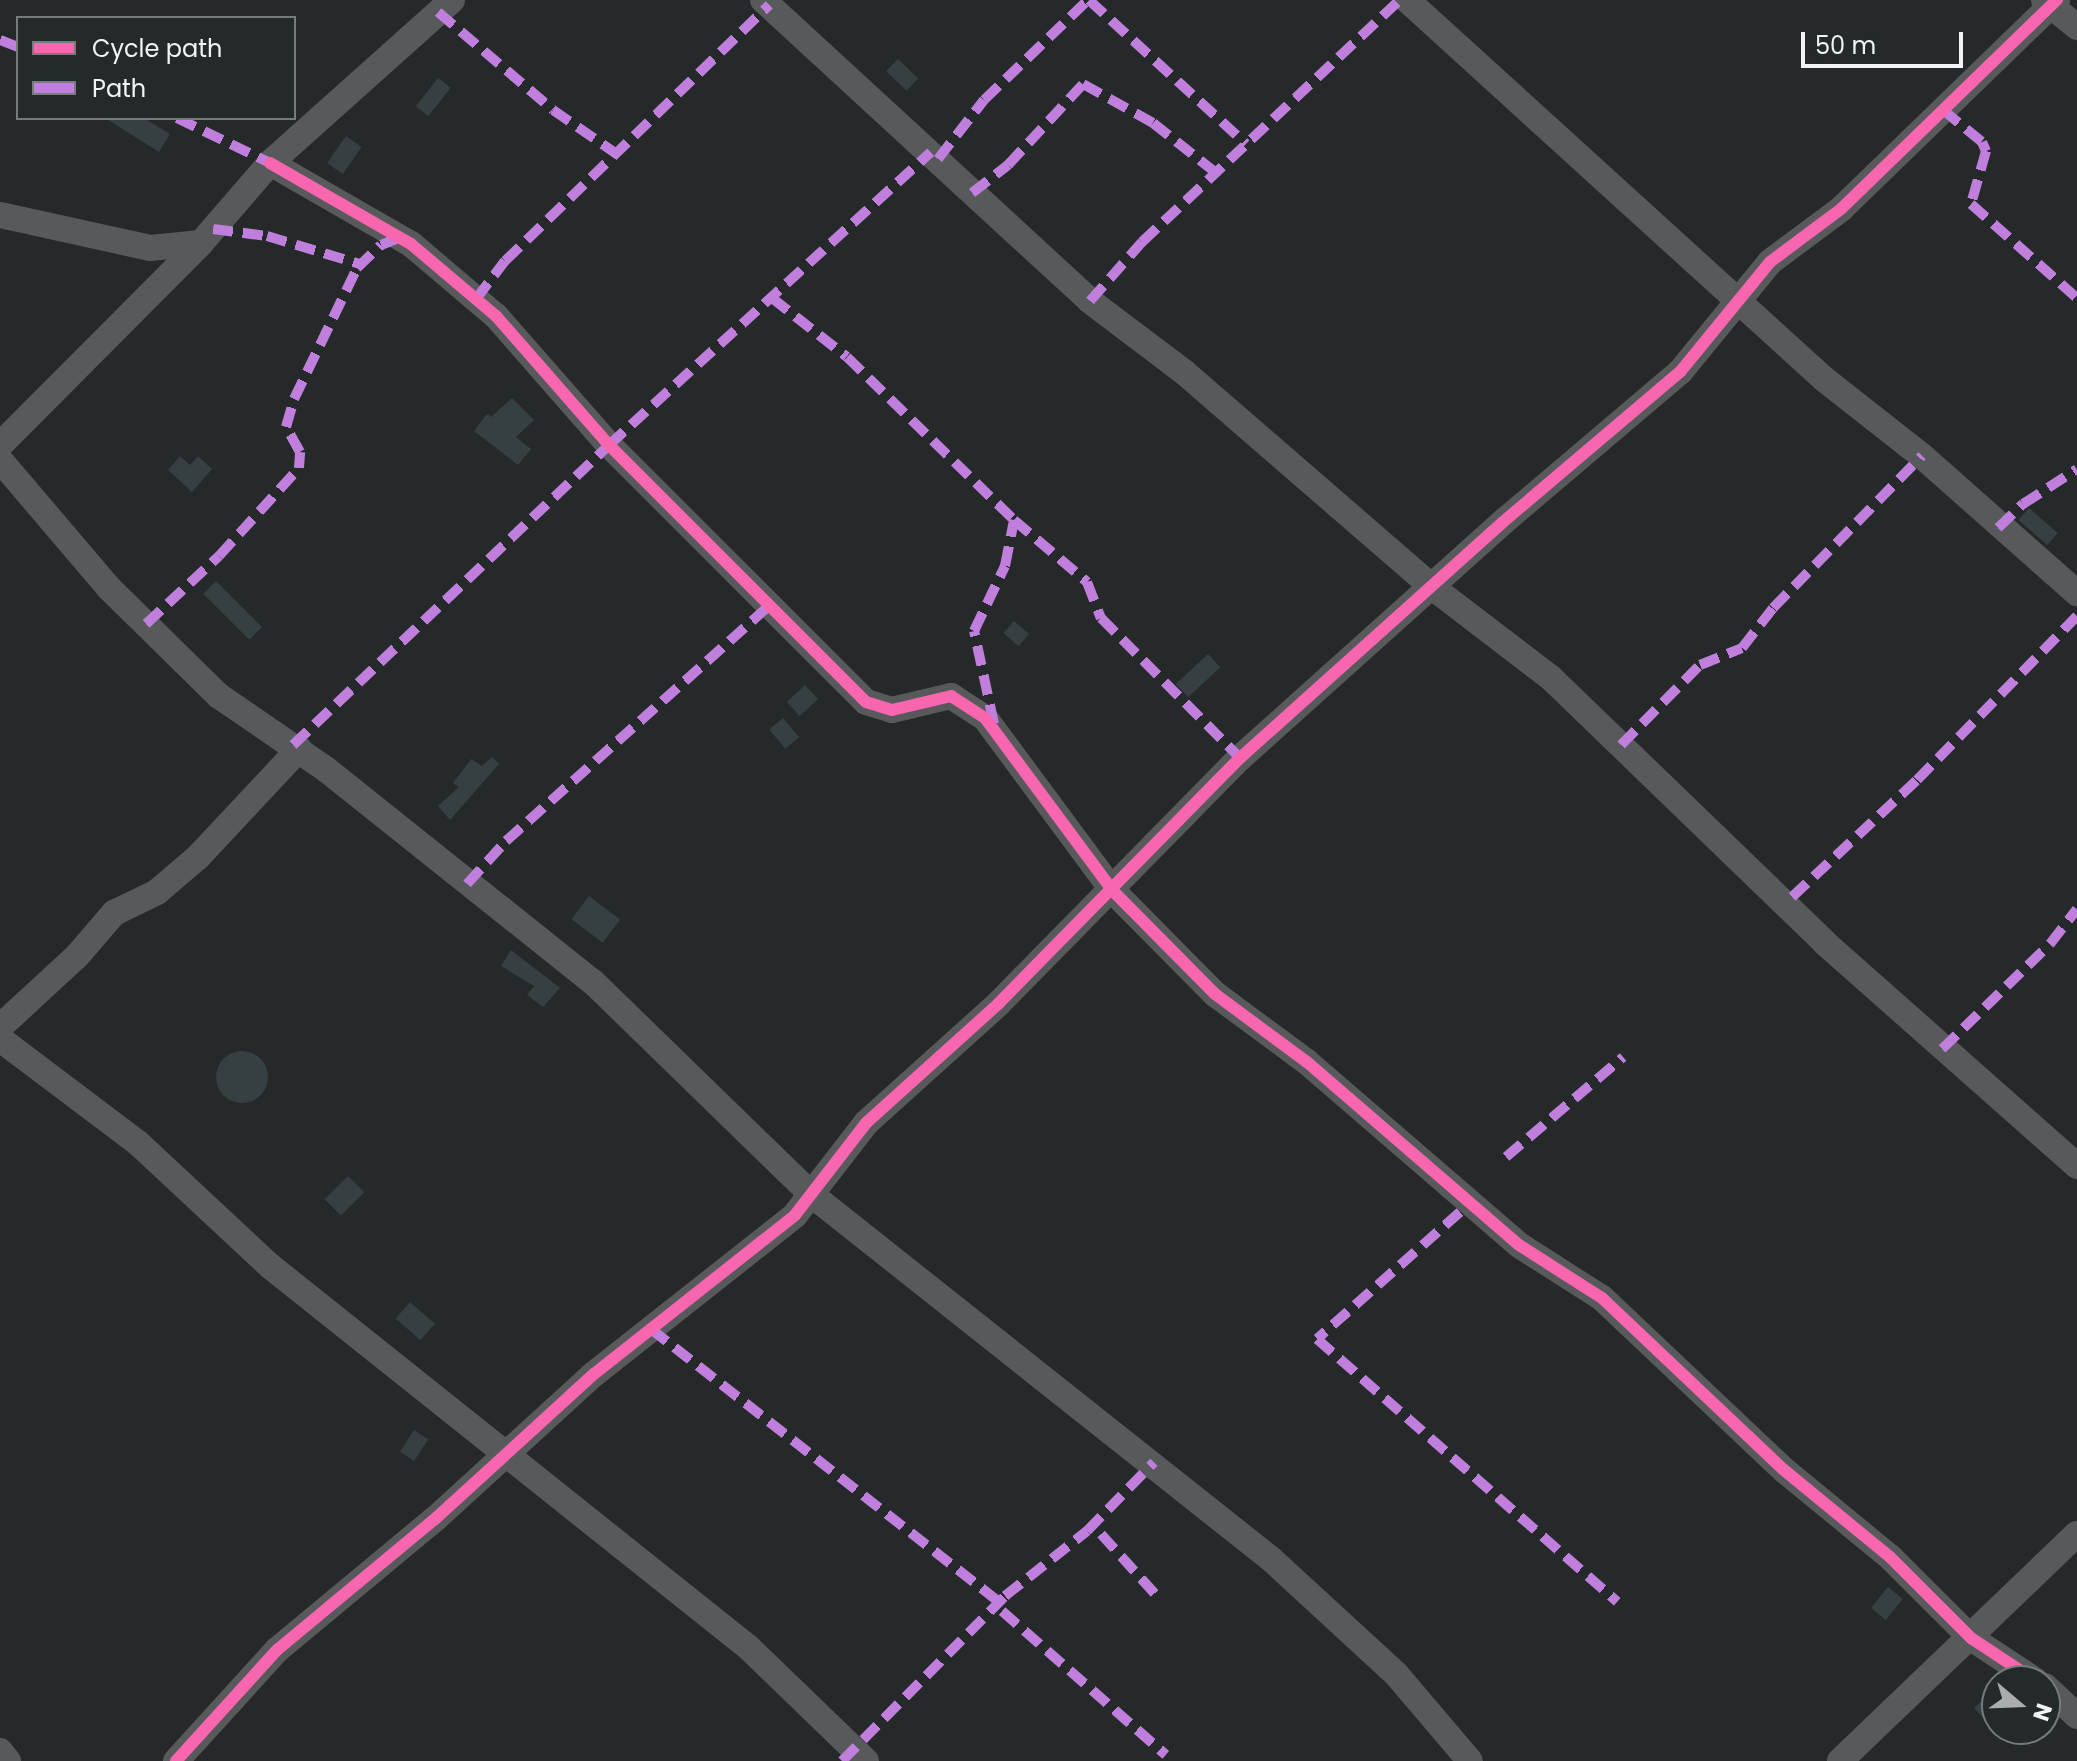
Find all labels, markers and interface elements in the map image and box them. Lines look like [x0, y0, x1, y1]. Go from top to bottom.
legend [16, 16, 296, 120]
scale bar [1805, 16, 1967, 66]
text: 50 m [1815, 29, 1876, 62]
text: Cycle path [92, 32, 222, 65]
text: Path [92, 72, 146, 105]
north arrow [1981, 1665, 2061, 1745]
text: N [2025, 1699, 2060, 1725]

